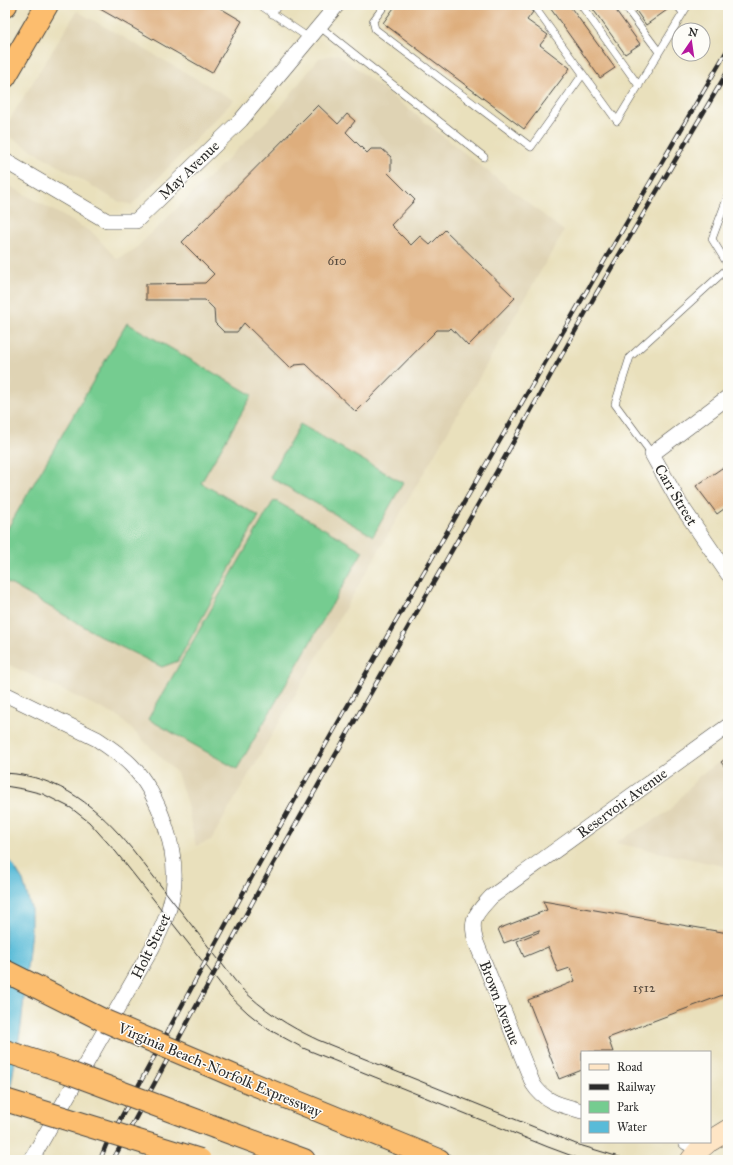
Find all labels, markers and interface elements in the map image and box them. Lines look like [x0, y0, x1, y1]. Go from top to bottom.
north arrow [671, 22, 711, 62]
text: N [687, 25, 700, 40]
street label: May Avenue [155, 137, 223, 203]
house number: 610 [327, 253, 347, 269]
street label: Carr Street [651, 461, 702, 529]
street label: Reservoir Avenue [573, 764, 671, 842]
street label: Holt Street [128, 910, 175, 981]
street label: Brown Avenue [476, 958, 524, 1048]
house number: 1512 [633, 980, 656, 996]
street label: Virginia Beach-Norfolk Expressway [115, 1018, 325, 1122]
legend [581, 1051, 711, 1143]
text: Road [617, 1060, 643, 1074]
text: Railway [617, 1080, 656, 1094]
text: Park [617, 1100, 639, 1114]
text: Water [617, 1120, 647, 1134]

